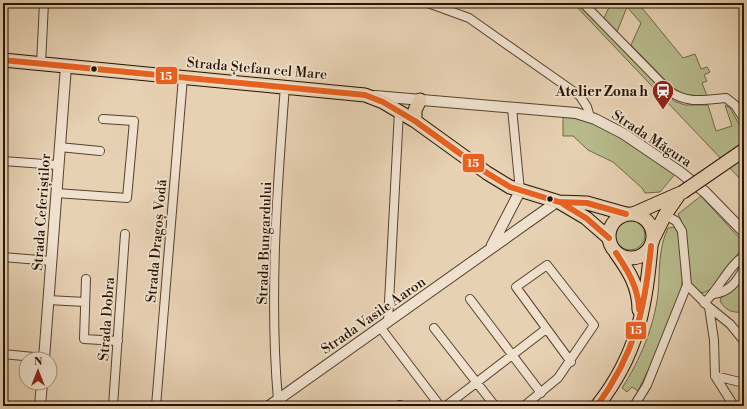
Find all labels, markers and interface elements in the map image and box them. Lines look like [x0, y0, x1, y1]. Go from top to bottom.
street label: Strada Ștefan cel Mare [186, 54, 328, 84]
unlabelled marker [89, 64, 99, 74]
line badge: 15 [155, 66, 178, 85]
text: 15 [160, 70, 172, 84]
station icon: Atelier Zona h [650, 78, 676, 111]
place label: Atelier Zona h [555, 83, 648, 101]
street label: Strada Măgura [608, 106, 696, 172]
street label: Strada Ceferiștilor [29, 153, 55, 271]
line badge: 15 [462, 153, 485, 173]
text: 15 [467, 157, 479, 171]
street label: Strada Dragoș Vodă [143, 178, 171, 304]
street label: Strada Bungardului [254, 181, 276, 305]
unlabelled marker [545, 194, 555, 204]
street label: Strada Vasile Aaron [318, 273, 430, 359]
street label: Strada Dobra [95, 276, 119, 361]
line badge: 15 [625, 321, 647, 340]
text: 15 [630, 324, 642, 338]
north arrow [18, 351, 58, 391]
text: N [34, 355, 43, 369]

